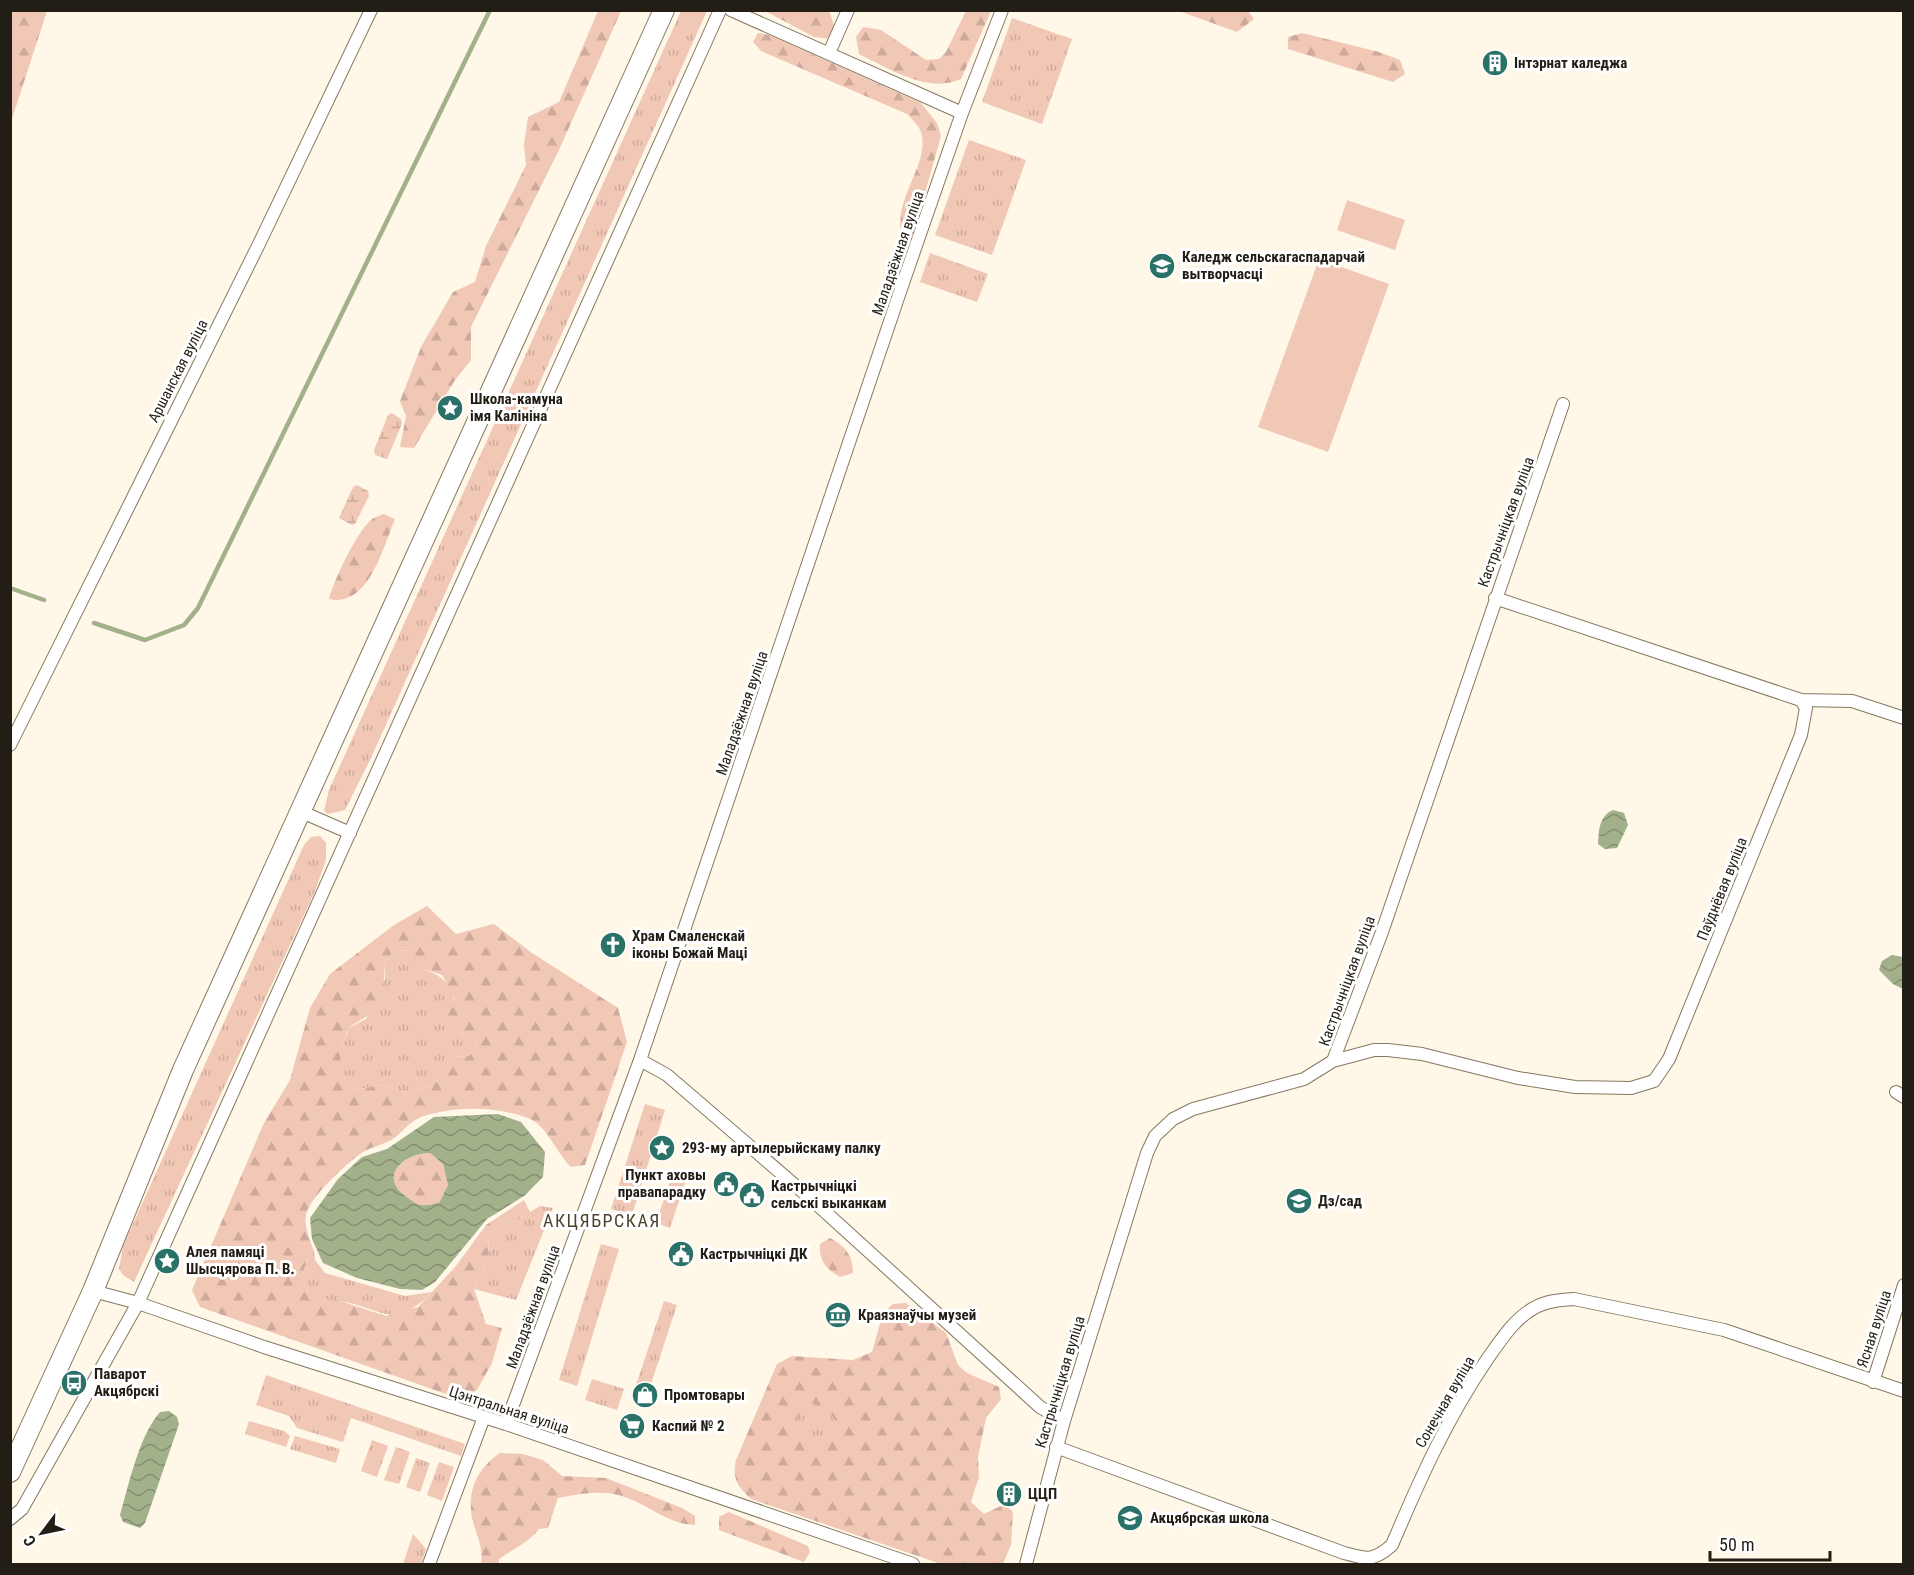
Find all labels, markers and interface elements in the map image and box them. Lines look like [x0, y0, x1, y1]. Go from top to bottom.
building icon: Інтэрнат каледжа [1480, 48, 1510, 78]
place label: Інтэрнат каледжа [1514, 54, 1627, 72]
street label: Маладзёжная вуліца [868, 189, 928, 317]
place label: Каледж сельскагаспадарчай вытворчасці [1182, 248, 1365, 283]
school or university icon: Каледж сельскагаспадарчай вытворчасці [1147, 251, 1177, 281]
street label: Аршанская вуліца [144, 317, 212, 425]
place label: Школа-камуна імя Калініна [470, 390, 563, 425]
place icon: Школа-камуна імя Калініна [435, 393, 465, 423]
street label: Кастрычніцкая вуліца [1474, 454, 1538, 590]
street label: Маладзёжная вуліца [712, 649, 772, 777]
street label: Паўднёвая вуліца [1693, 835, 1751, 943]
street label: Кастрычніцкая вуліца [1315, 913, 1379, 1049]
place label: Храм Смаленскай іконы Божай Маці [632, 927, 747, 962]
church icon: Храм Смаленскай іконы Божай Маці [598, 930, 628, 960]
place icon: 293-му артылерыйскаму палку [647, 1133, 677, 1163]
place label: 293-му артылерыйскаму палку [682, 1139, 881, 1157]
place label: Пункт аховы правапарадку [618, 1166, 706, 1201]
public building icon: Пункт аховы правапарадку [711, 1169, 741, 1199]
place label: Кастрычніцкі сельскі выканкам [771, 1177, 887, 1212]
public building icon: Кастрычніцкі сельскі выканкам [737, 1180, 767, 1210]
school or university icon: Дз/сад [1284, 1186, 1314, 1216]
place label: Дз/сад [1318, 1192, 1363, 1210]
district label: АКЦЯБРСКАЯ [543, 1210, 661, 1231]
public building icon: Кастрычніцкі ДК [666, 1239, 696, 1269]
place label: Алея памяці Шысцярова П. В. [186, 1243, 295, 1278]
street label: Маладзёжная вуліца [502, 1243, 564, 1371]
place label: Кастрычніцкі ДК [700, 1245, 808, 1263]
place icon: Алея памяці Шысцярова П. В. [152, 1246, 182, 1276]
street label: Ясная вуліца [1853, 1288, 1895, 1370]
museum icon: Краязнаўчы музей [823, 1300, 853, 1330]
place label: Краязнаўчы музей [858, 1306, 976, 1324]
street label: Кастрычніцкая вуліца [1031, 1314, 1089, 1450]
street label: Сонечная вуліца [1411, 1353, 1479, 1451]
place label: Паварот Акцябрскі [94, 1365, 159, 1400]
bus stop icon: Паварот Акцябрскі [59, 1368, 89, 1398]
shop icon: Промтовары [630, 1380, 660, 1410]
street label: Цэнтральная вуліца [447, 1382, 571, 1438]
place label: Промтовары [664, 1386, 745, 1404]
supermarket icon: Каспий № 2 [617, 1411, 647, 1441]
place label: Каспий № 2 [652, 1417, 725, 1435]
building icon: ЦЦП [994, 1479, 1024, 1509]
place label: ЦЦП [1028, 1485, 1057, 1503]
north arrow [12, 1503, 72, 1563]
school or university icon: Акцябрская школа [1115, 1503, 1145, 1533]
place label: Акцябрская школа [1150, 1509, 1269, 1527]
scale bar [1710, 1524, 1830, 1562]
text: С [19, 1532, 40, 1550]
text: 50 m [1719, 1534, 1754, 1555]

